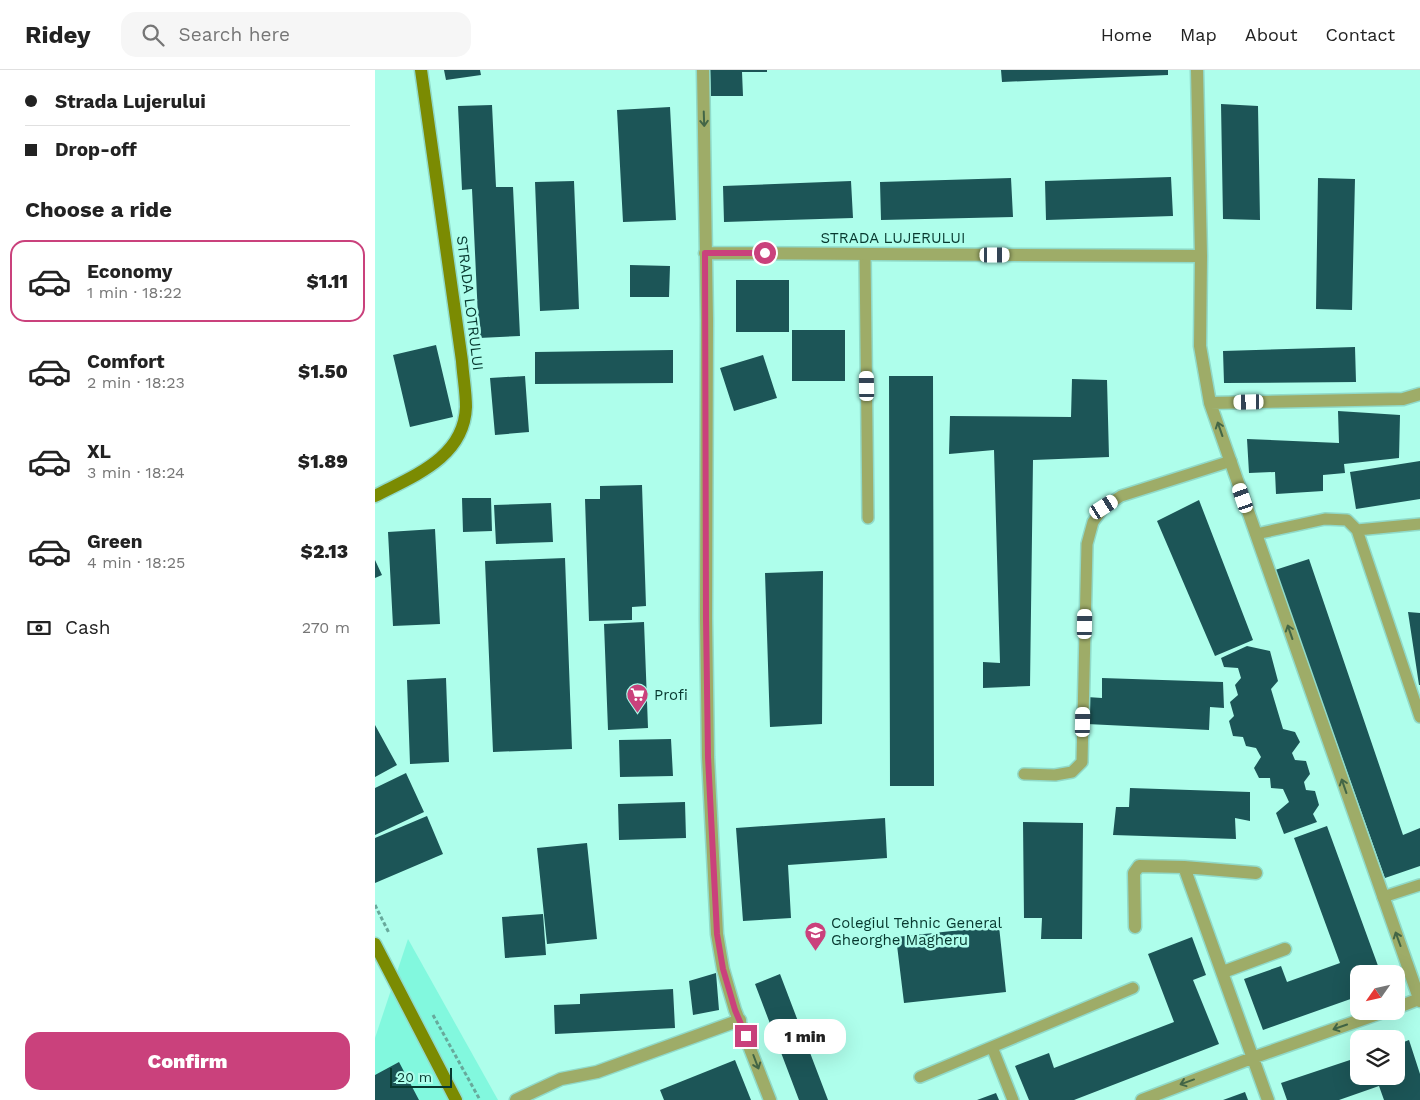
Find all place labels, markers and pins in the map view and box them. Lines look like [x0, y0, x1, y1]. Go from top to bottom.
supermarket icon: Profi [626, 683, 650, 714]
place label: Profi [654, 686, 688, 704]
place label: Colegiul Tehnic General Gheorghe Magheru [831, 914, 1003, 949]
school or university icon: Colegiul Tehnic General Gheorghe Magheru [803, 920, 827, 951]

